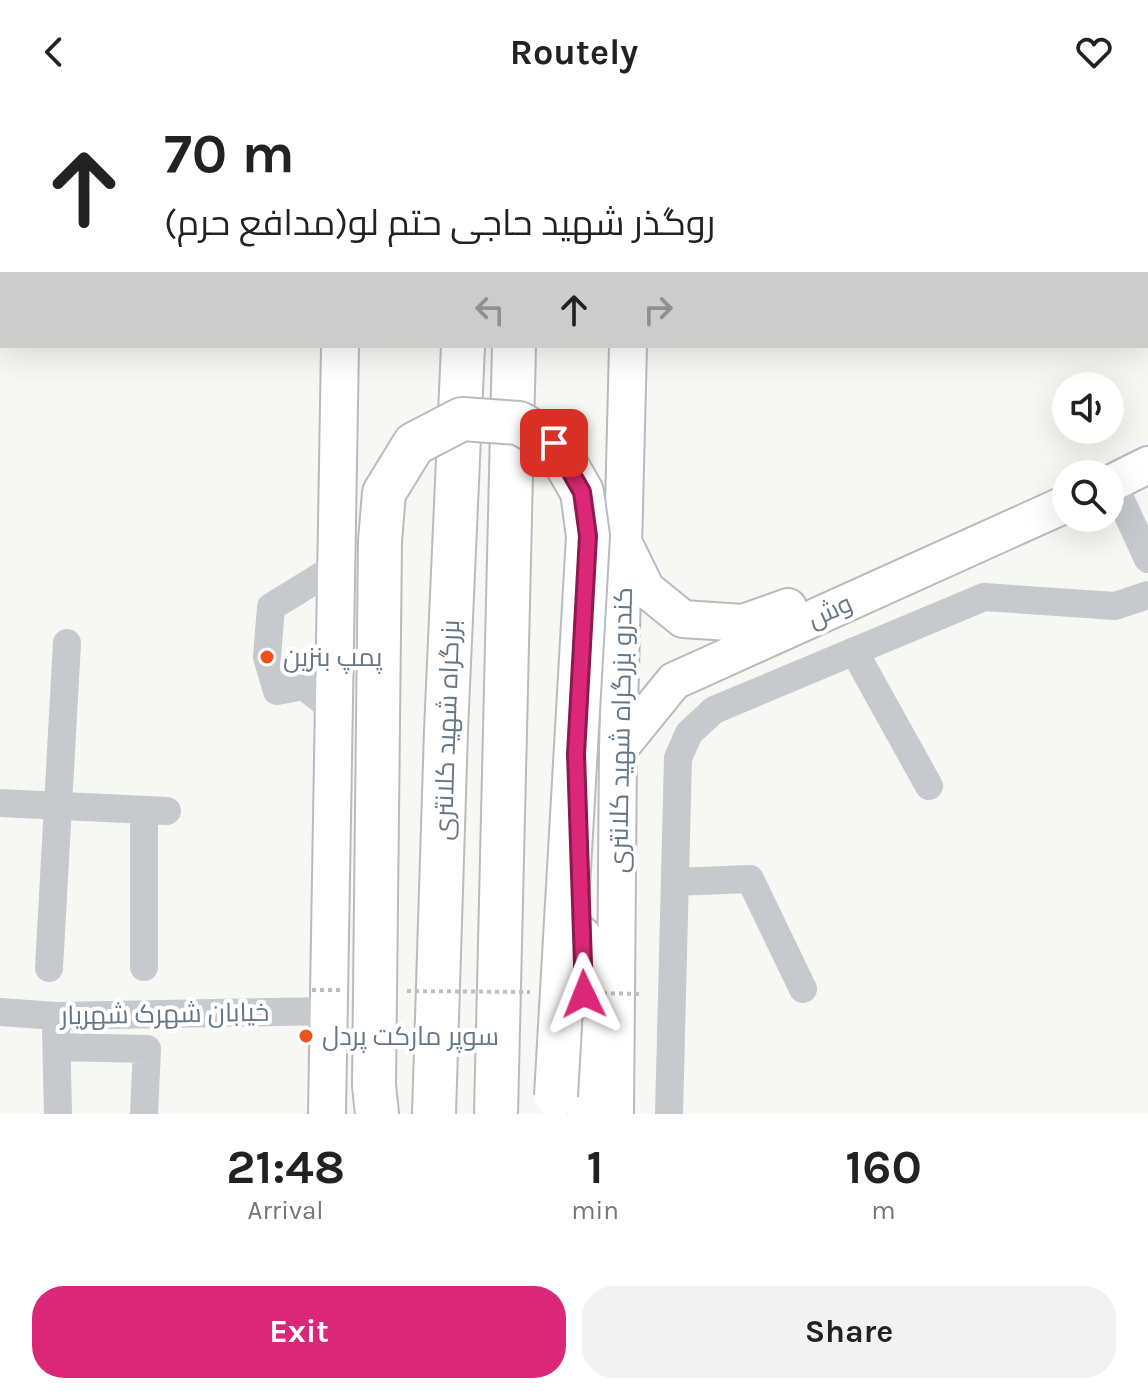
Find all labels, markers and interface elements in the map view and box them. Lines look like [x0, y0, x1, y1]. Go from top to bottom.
icon: back [32, 30, 76, 74]
icon: heart [1072, 30, 1116, 74]
text: Routely [510, 31, 638, 73]
text: 70 m [164, 121, 295, 186]
icon: ahead [32, 136, 136, 240]
text: روگذر شهید حاجی حتم لو(مدافع حرم) [164, 202, 715, 244]
icon: left [468, 288, 512, 332]
icon: ahead [552, 288, 596, 332]
icon: right [636, 288, 680, 332]
map controls [1052, 372, 1124, 532]
button: sound [1052, 372, 1124, 444]
pin [520, 409, 588, 477]
icon: arrive [532, 421, 576, 465]
button: search [1052, 460, 1124, 532]
street label: کندرو بزرگراه شهید کلانتری [603, 587, 639, 873]
street label: وش [803, 588, 857, 634]
street label: بزرگراه شهید کلانتری [428, 619, 466, 841]
place label: پمپ بنزین [283, 642, 382, 674]
marker: پمپ بنزین [258, 648, 276, 666]
position arrow [542, 952, 626, 1036]
street label: خیابان شهرک شهریار [58, 997, 270, 1031]
place label: سوپر مارکت پردل [322, 1021, 499, 1053]
marker: سوپر مارکت پردل [297, 1027, 315, 1045]
text: 21:48 [226, 1139, 345, 1195]
text: 1 [586, 1139, 604, 1195]
text: 160 [845, 1139, 922, 1195]
text: Arrival [248, 1195, 324, 1226]
text: min [571, 1195, 619, 1226]
text: m [871, 1195, 896, 1226]
button: Exit [32, 1286, 566, 1378]
button: Share [582, 1286, 1116, 1378]

